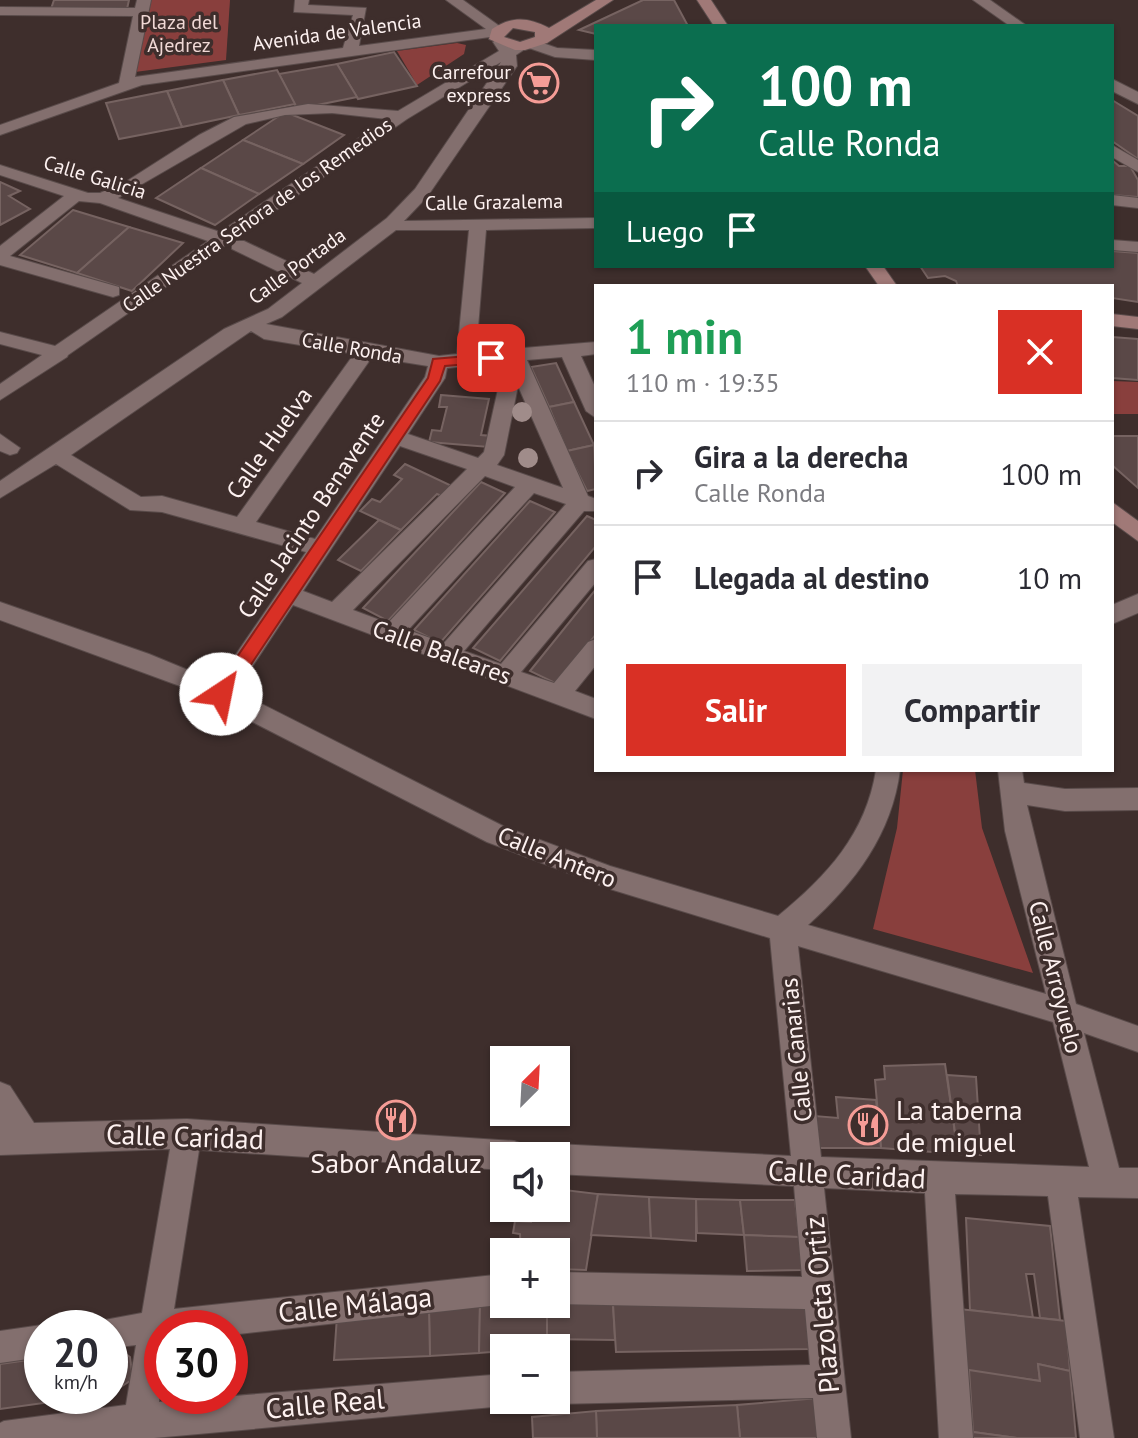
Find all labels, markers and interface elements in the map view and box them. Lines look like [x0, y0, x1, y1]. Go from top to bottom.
street label: Avenida de Valencia [251, 7, 423, 57]
park label: Plaza del Ajedrez [140, 9, 218, 58]
text: 100 m [758, 49, 913, 121]
icon: right [626, 56, 730, 160]
place label: Carrefour express [432, 59, 511, 108]
supermarket icon: Carrefour express [518, 62, 560, 104]
street label: Calle Nuestra Señora de los Remedios [117, 112, 397, 318]
text: Calle Ronda [758, 119, 941, 166]
street label: Calle Galicia [41, 149, 149, 205]
street label: Calle Grazalema [425, 188, 563, 216]
icon: arrive [720, 208, 764, 252]
text: Luego [626, 211, 704, 250]
street label: Calle Portada [243, 222, 351, 310]
text: 1 min [626, 305, 743, 367]
button: close [998, 310, 1082, 394]
pin [457, 324, 525, 392]
street label: Calle Ronda [300, 326, 404, 370]
icon: arrive [469, 336, 513, 380]
text: 110 m · 19:35 [626, 366, 780, 399]
street label: Calle Huelva [219, 381, 319, 505]
street label: Calle Jacinto Benavente [230, 406, 392, 624]
text: Gira a la derecha [694, 437, 908, 476]
icon: right [626, 451, 670, 495]
text: 100 m [1001, 454, 1082, 493]
text: Calle Ronda [694, 476, 826, 509]
icon: arrive [626, 555, 670, 599]
text: Llegada al destino [694, 558, 929, 597]
text: 10 m [1017, 558, 1082, 597]
street label: Calle Baleares [368, 613, 516, 691]
position arrow [179, 652, 263, 736]
button: Salir [626, 664, 846, 756]
button: Compartir [862, 664, 1082, 756]
street label: Calle Antero [493, 819, 621, 895]
street label: Calle Arroyuelo [1022, 897, 1090, 1057]
street label: Calle Canarias [773, 976, 819, 1124]
north arrow [490, 1046, 570, 1126]
map controls [490, 1046, 570, 1414]
place label: La taberna de miguel [896, 1091, 1023, 1160]
restaurant icon: Sabor Andaluz [375, 1099, 417, 1141]
restaurant icon: La taberna de miguel [847, 1104, 889, 1146]
street label: Calle Caridad [105, 1115, 265, 1157]
button: sound [490, 1142, 570, 1222]
place label: Sabor Andaluz [310, 1144, 482, 1181]
street label: Calle Caridad [767, 1151, 927, 1197]
street label: Plazoleta Ortiz [795, 1215, 847, 1395]
button: + [490, 1238, 570, 1318]
street label: Calle Málaga [276, 1278, 434, 1330]
speed limit sign: 30 [144, 1310, 248, 1414]
text: 20 [53, 1326, 99, 1378]
button: − [490, 1334, 570, 1414]
text: km/h [54, 1369, 98, 1395]
street label: Calle Real [264, 1379, 386, 1427]

